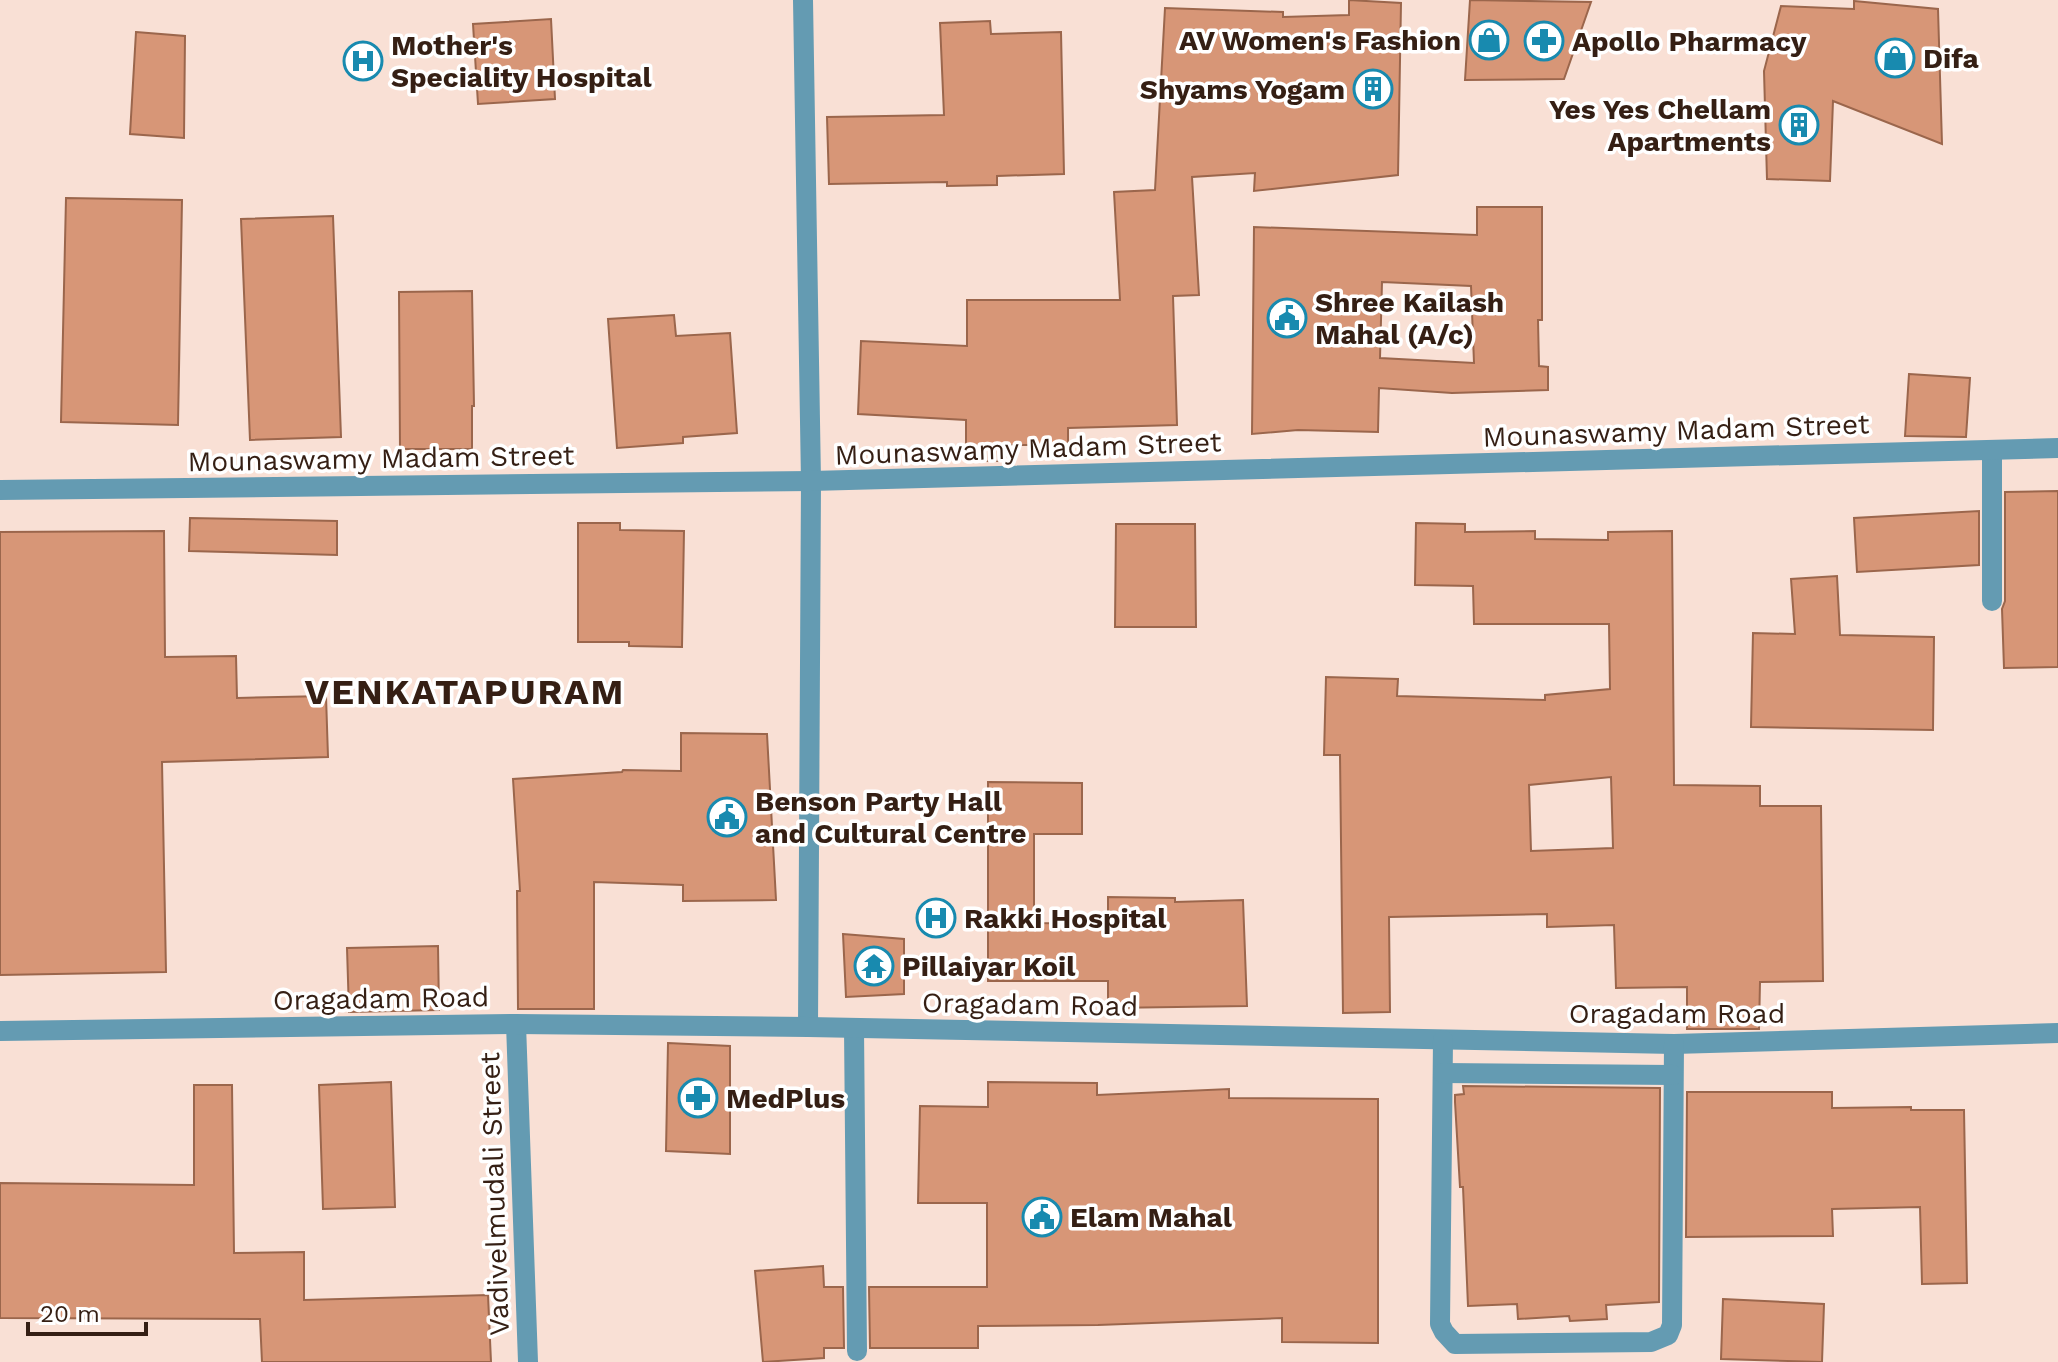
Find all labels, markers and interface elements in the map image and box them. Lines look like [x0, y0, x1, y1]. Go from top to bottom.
shop icon: AV Women's Fashion [1468, 19, 1510, 61]
pharmacy icon: Apollo Pharmacy [1523, 20, 1565, 62]
place label: AV Women's Fashion [1179, 24, 1461, 57]
place label: Apollo Pharmacy [1572, 25, 1807, 58]
place label: Mother's Speciality Hospital [391, 29, 652, 94]
shop icon: Difa [1874, 37, 1916, 79]
hospital icon: Mother's Speciality Hospital [342, 40, 384, 82]
place label: Difa [1923, 42, 1979, 75]
building icon: Shyams Yogam [1352, 68, 1394, 110]
place label: Shyams Yogam [1140, 73, 1345, 106]
place label: Yes Yes Chellam Apartments [1549, 93, 1771, 158]
building icon: Yes Yes Chellam Apartments [1778, 104, 1820, 146]
place label: Shree Kailash Mahal (A/c) [1315, 286, 1504, 351]
public building icon: Shree Kailash Mahal (A/c) [1266, 297, 1308, 339]
street label: Mounaswamy Madam Street [1482, 407, 1870, 454]
street label: Mounaswamy Madam Street [834, 425, 1222, 472]
street label: Mounaswamy Madam Street [187, 439, 575, 478]
district label: VENKATAPURAM [305, 671, 625, 713]
place label: Benson Party Hall and Cultural Centre [755, 785, 1027, 850]
public building icon: Benson Party Hall and Cultural Centre [706, 796, 748, 838]
hospital icon: Rakki Hospital [915, 897, 957, 939]
place label: Rakki Hospital [964, 902, 1167, 935]
temple icon: Pillaiyar Koil [853, 945, 895, 987]
place label: Pillaiyar Koil [902, 950, 1076, 983]
street label: Oragadam Road [273, 980, 489, 1017]
street label: Oragadam Road [922, 986, 1138, 1023]
street label: Oragadam Road [1569, 997, 1785, 1030]
street label: Vadivelmudali Street [473, 1051, 516, 1336]
pharmacy icon: MedPlus [677, 1077, 719, 1119]
place label: MedPlus [726, 1082, 845, 1115]
public building icon: Elam Mahal [1021, 1196, 1063, 1238]
place label: Elam Mahal [1070, 1201, 1233, 1234]
scale bar [28, 1286, 146, 1336]
text: 20 m [40, 1300, 100, 1328]

